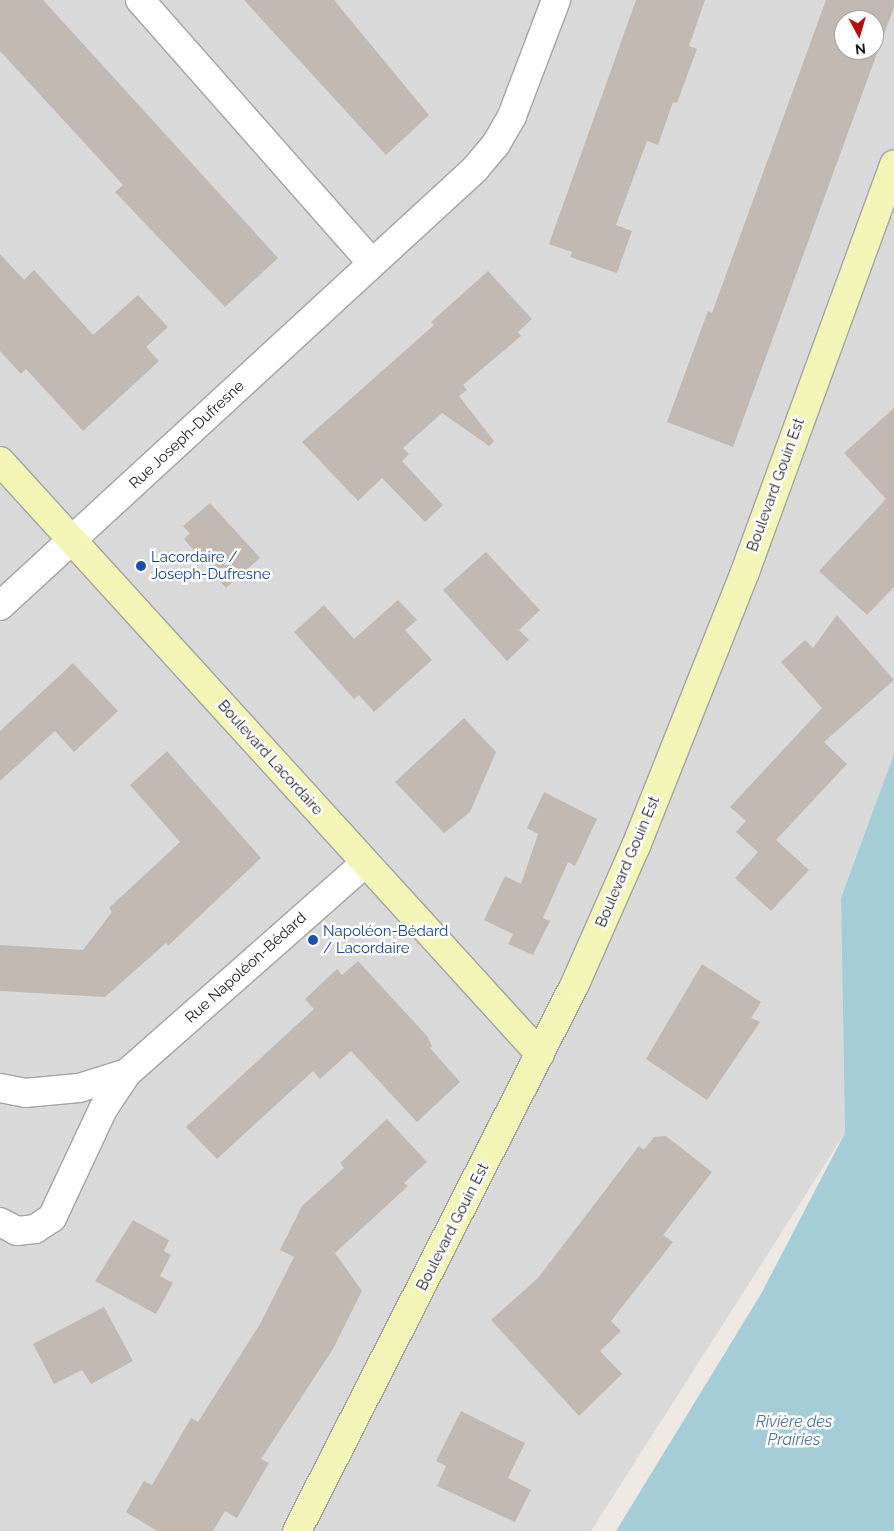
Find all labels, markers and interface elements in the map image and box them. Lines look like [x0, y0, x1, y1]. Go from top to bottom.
north arrow [834, 10, 884, 60]
text: N [854, 40, 867, 57]
street label: Rue Joseph-Dufresne [126, 377, 248, 493]
street label: Boulevard Gouin Est [744, 416, 808, 554]
place label: Lacordaire / Joseph-Dufresne [151, 548, 271, 583]
marker: Lacordaire / Joseph-Dufresne [135, 560, 147, 572]
street label: Boulevard Lacordaire [214, 697, 326, 819]
street label: Boulevard Gouin Est [592, 794, 664, 930]
street label: Rue Napoléon-Bédard [182, 909, 310, 1027]
place label: Napoléon-Bédard / Lacordaire [323, 922, 448, 957]
marker: Napoléon-Bédard / Lacordaire [307, 934, 319, 946]
street label: Boulevard Gouin Est [413, 1160, 493, 1294]
water label: Rivière des Prairies [756, 1412, 832, 1450]

